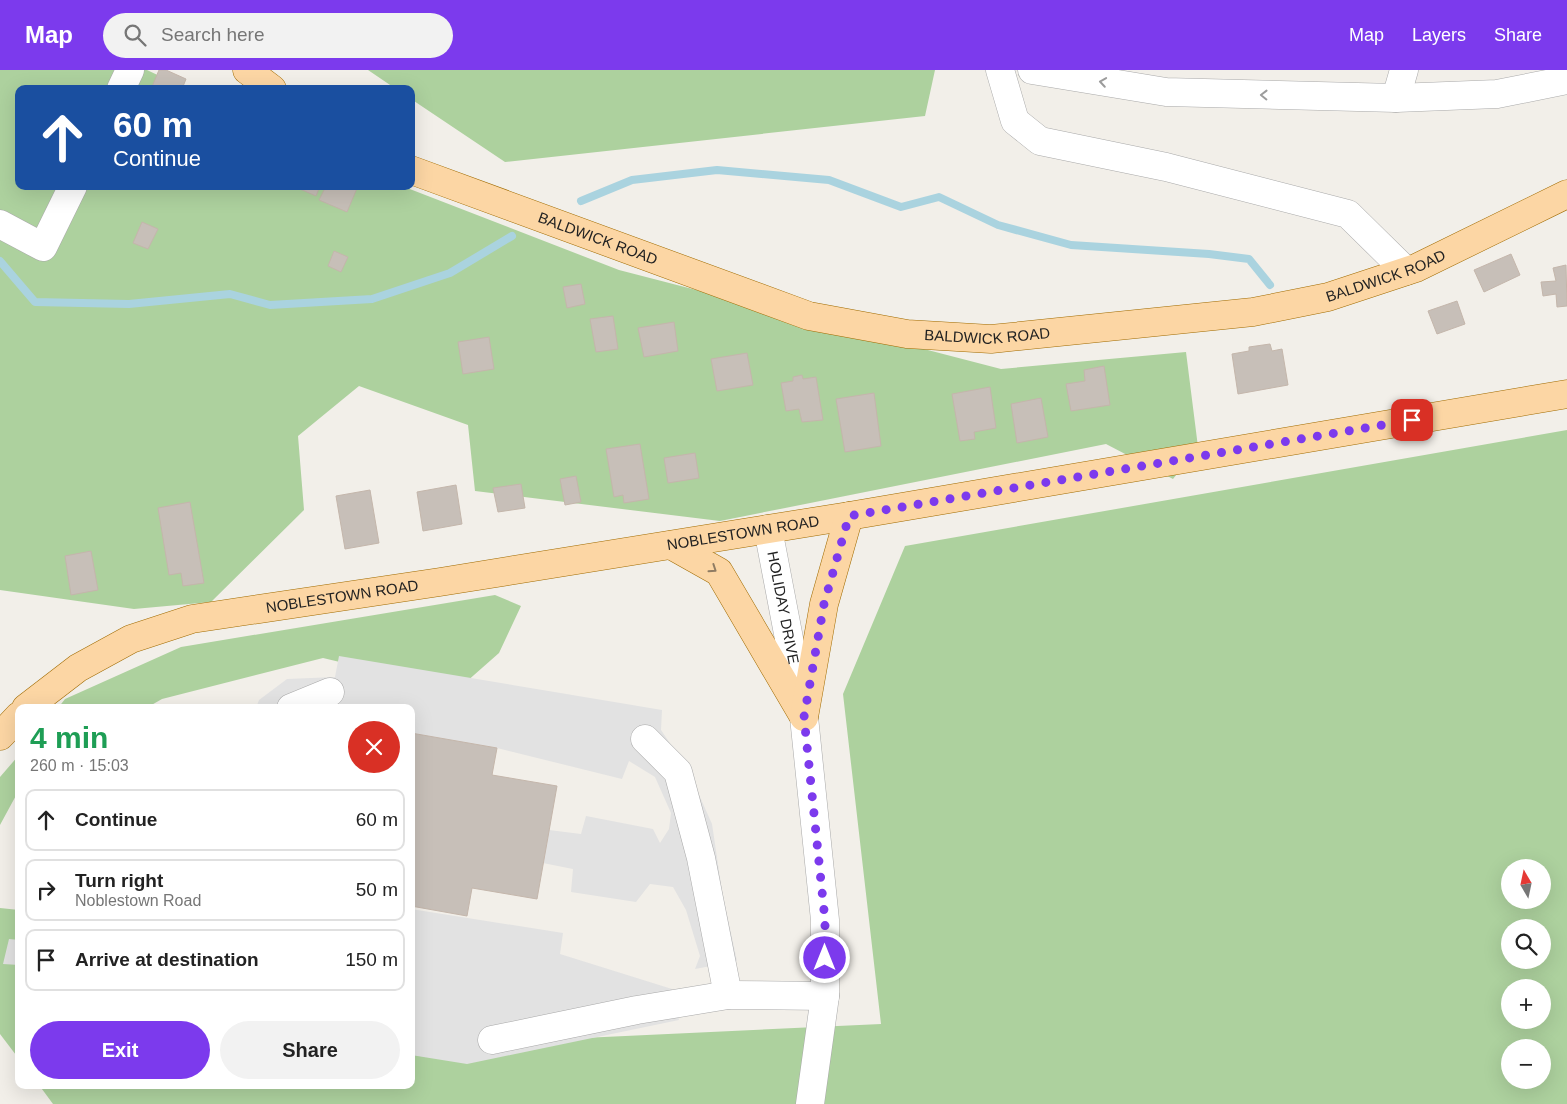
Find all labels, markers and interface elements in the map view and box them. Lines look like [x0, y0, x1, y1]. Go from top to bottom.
search box [103, 13, 453, 58]
text: Map [25, 21, 73, 48]
icon: search [121, 21, 149, 49]
text: Search here [161, 24, 265, 45]
text: Map [1349, 25, 1384, 45]
text: Layers [1412, 25, 1466, 45]
text: Share [1494, 25, 1542, 45]
one-way arrow [1098, 78, 1107, 88]
one-way arrow [1260, 89, 1268, 100]
icon: ahead [30, 105, 95, 170]
text: 60 m [113, 105, 193, 144]
text: Continue [113, 146, 201, 171]
street label: BALDWICK ROAD [536, 208, 660, 268]
street label: BALDWICK ROAD [1324, 246, 1448, 305]
street label: BALDWICK ROAD [924, 324, 1051, 347]
pin [1391, 399, 1433, 441]
icon: arrive [1398, 406, 1426, 434]
street label: NOBLESTOWN ROAD [666, 512, 821, 553]
street label: HOLIDAY DRIVE [764, 550, 803, 665]
one-way arrow [708, 563, 717, 573]
street label: NOBLESTOWN ROAD [265, 576, 420, 616]
text: 4 min [30, 721, 108, 754]
button: close [348, 721, 400, 773]
text: 260 m · 15:03 [30, 757, 129, 774]
icon: ahead [32, 806, 60, 834]
text: Continue [75, 809, 157, 830]
text: 60 m [356, 809, 398, 830]
north arrow [1501, 859, 1551, 909]
map controls [1501, 859, 1551, 1089]
text: Turn right [75, 870, 163, 891]
icon: right [32, 876, 60, 904]
text: 50 m [356, 879, 398, 900]
text: Noblestown Road [75, 892, 201, 909]
button: search [1501, 919, 1551, 969]
position arrow [798, 931, 850, 983]
icon: arrive [32, 946, 60, 974]
text: Arrive at destination [75, 949, 259, 970]
text: 150 m [345, 949, 398, 970]
button: + [1501, 979, 1551, 1029]
button: Exit [30, 1021, 210, 1079]
button: Share [220, 1021, 400, 1079]
button: − [1501, 1039, 1551, 1089]

